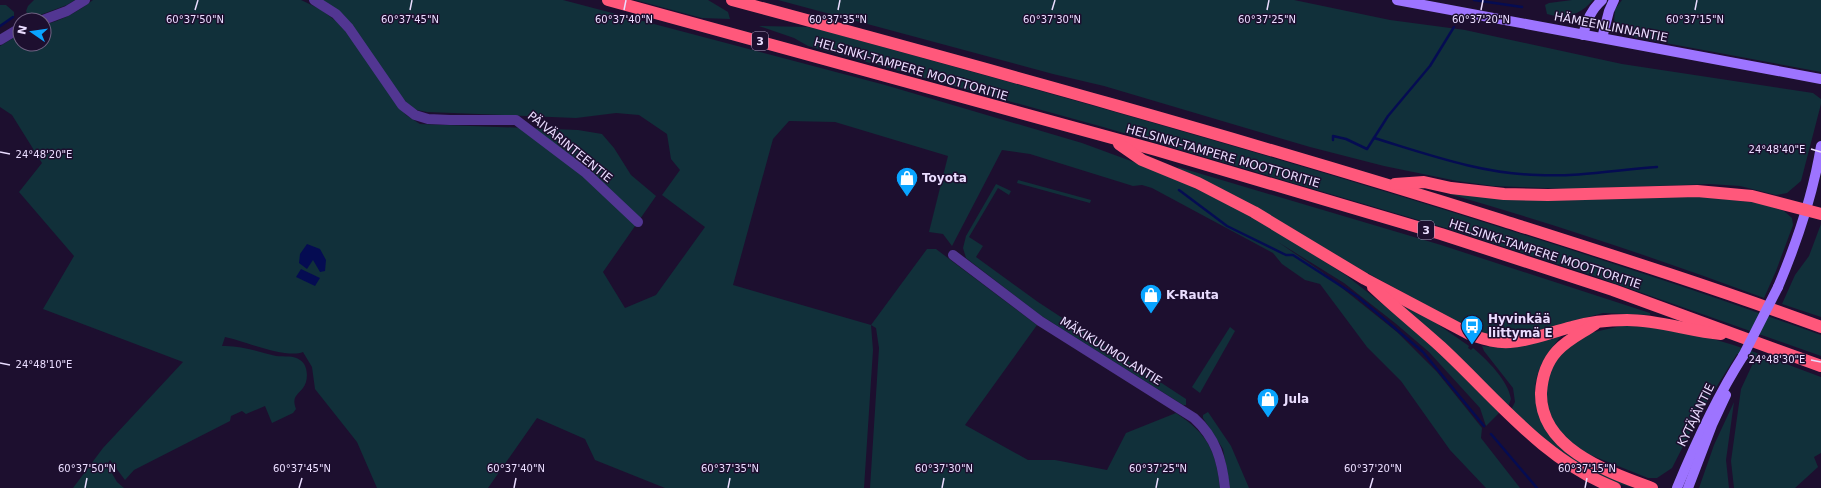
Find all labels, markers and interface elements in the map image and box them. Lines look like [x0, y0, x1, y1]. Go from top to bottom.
street label: HÄMEENLINNANTIE [1553, 8, 1669, 45]
north arrow [12, 12, 52, 52]
text: 60°37'50"N [166, 14, 224, 25]
text: 60°37'45"N [381, 14, 439, 25]
text: 60°37'40"N [595, 14, 653, 25]
text: 60°37'35"N [809, 14, 867, 25]
text: 60°37'30"N [1023, 14, 1081, 25]
text: 60°37'25"N [1238, 14, 1296, 25]
text: 60°37'20"N [1452, 14, 1510, 25]
text: 60°37'15"N [1666, 14, 1724, 25]
text: N [15, 24, 30, 36]
road number: 3 [752, 32, 768, 50]
street label: HELSINKI-TAMPERE MOOTTORITIE [812, 35, 1010, 103]
street label: PÄIVÄRINTEENTIE [525, 108, 616, 185]
street label: HELSINKI-TAMPERE MOOTTORITIE [1124, 122, 1322, 190]
text: 24°48'40"E [1749, 144, 1805, 155]
text: 24°48'20"E [16, 149, 72, 160]
shop icon: Toyota [894, 165, 920, 198]
place label: Toyota [922, 171, 967, 185]
street label: HELSINKI-TAMPERE MOOTTORITIE [1447, 216, 1643, 292]
road number: 3 [1418, 221, 1434, 239]
shop icon: K-Rauta [1138, 282, 1164, 315]
place label: K-Rauta [1166, 288, 1219, 302]
place label: Hyvinkää liittymä E [1488, 312, 1553, 340]
street label: MÄKIKUUMOLANTIE [1057, 313, 1165, 388]
bus stop icon: Hyvinkää liittymä E [1459, 313, 1485, 346]
text: 24°48'30"E [1749, 354, 1805, 365]
text: 24°48'10"E [16, 359, 72, 370]
street label: KYTÄJÄNTIE [1674, 381, 1717, 449]
shop icon: Jula [1255, 386, 1281, 419]
place label: Jula [1283, 392, 1309, 406]
text: 60°37'50"N [58, 463, 116, 474]
text: 60°37'45"N [273, 463, 331, 474]
text: 60°37'40"N [487, 463, 545, 474]
text: 60°37'35"N [701, 463, 759, 474]
text: 60°37'30"N [915, 463, 973, 474]
text: 60°37'25"N [1129, 463, 1187, 474]
text: 60°37'20"N [1344, 463, 1402, 474]
text: 60°37'15"N [1558, 463, 1616, 474]

